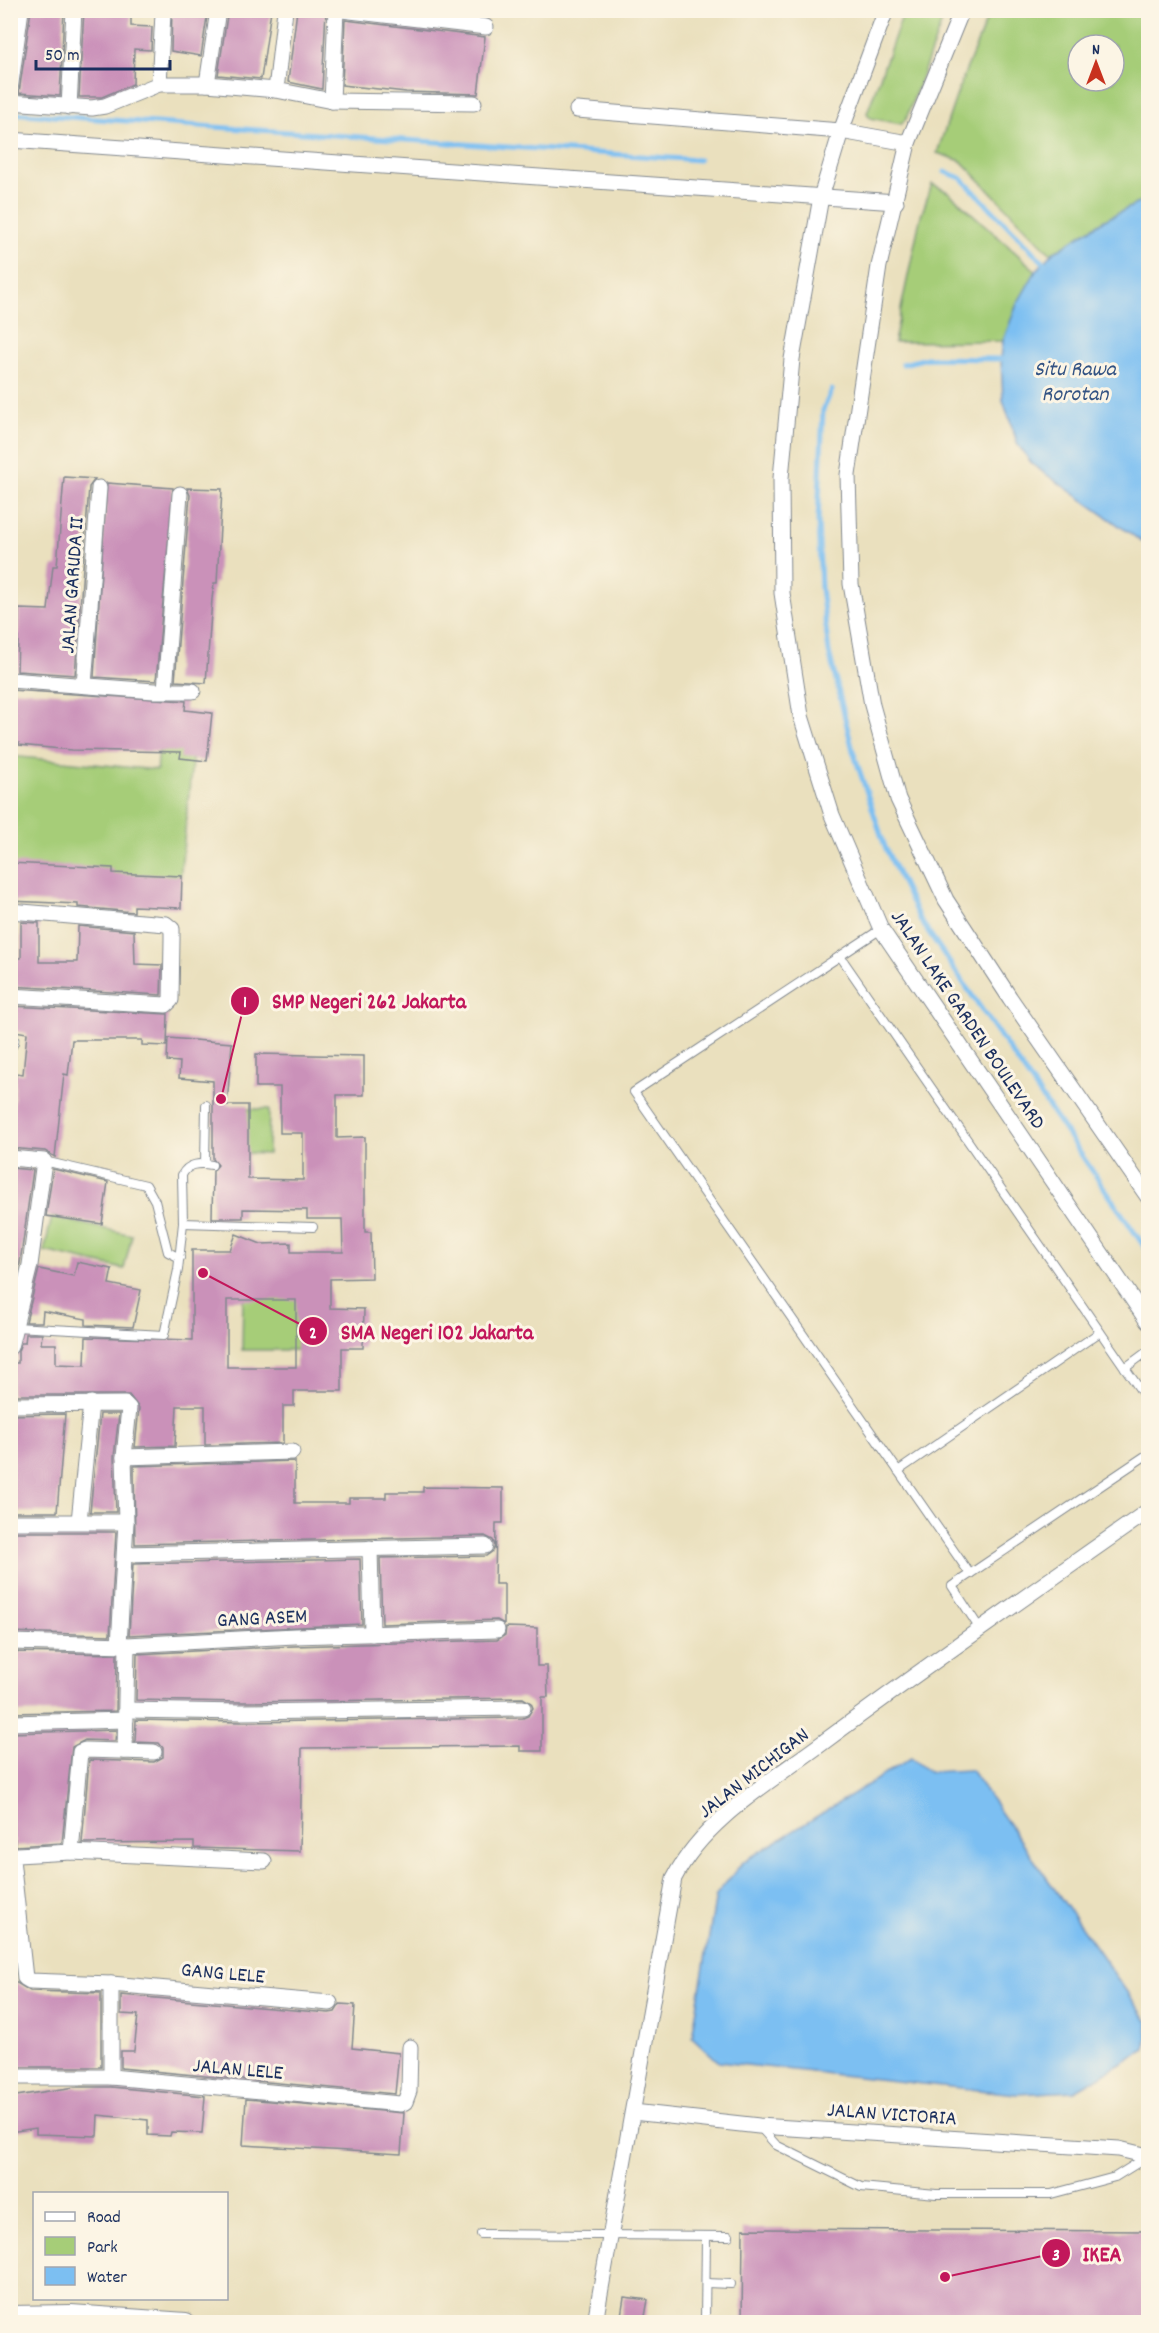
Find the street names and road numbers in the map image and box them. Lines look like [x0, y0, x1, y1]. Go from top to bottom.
street label: JALAN GARUDA II [54, 515, 94, 655]
street label: JALAN LAKE GARDEN BOULEVARD [882, 905, 1052, 1137]
street label: GANG ASEM [216, 1603, 308, 1637]
street label: JALAN MICHIGAN [693, 1722, 817, 1827]
street label: GANG LELE [180, 1956, 266, 1994]
street label: JALAN LELE [191, 2052, 285, 2090]
street label: JALAN VICTORIA [826, 2096, 958, 2135]

